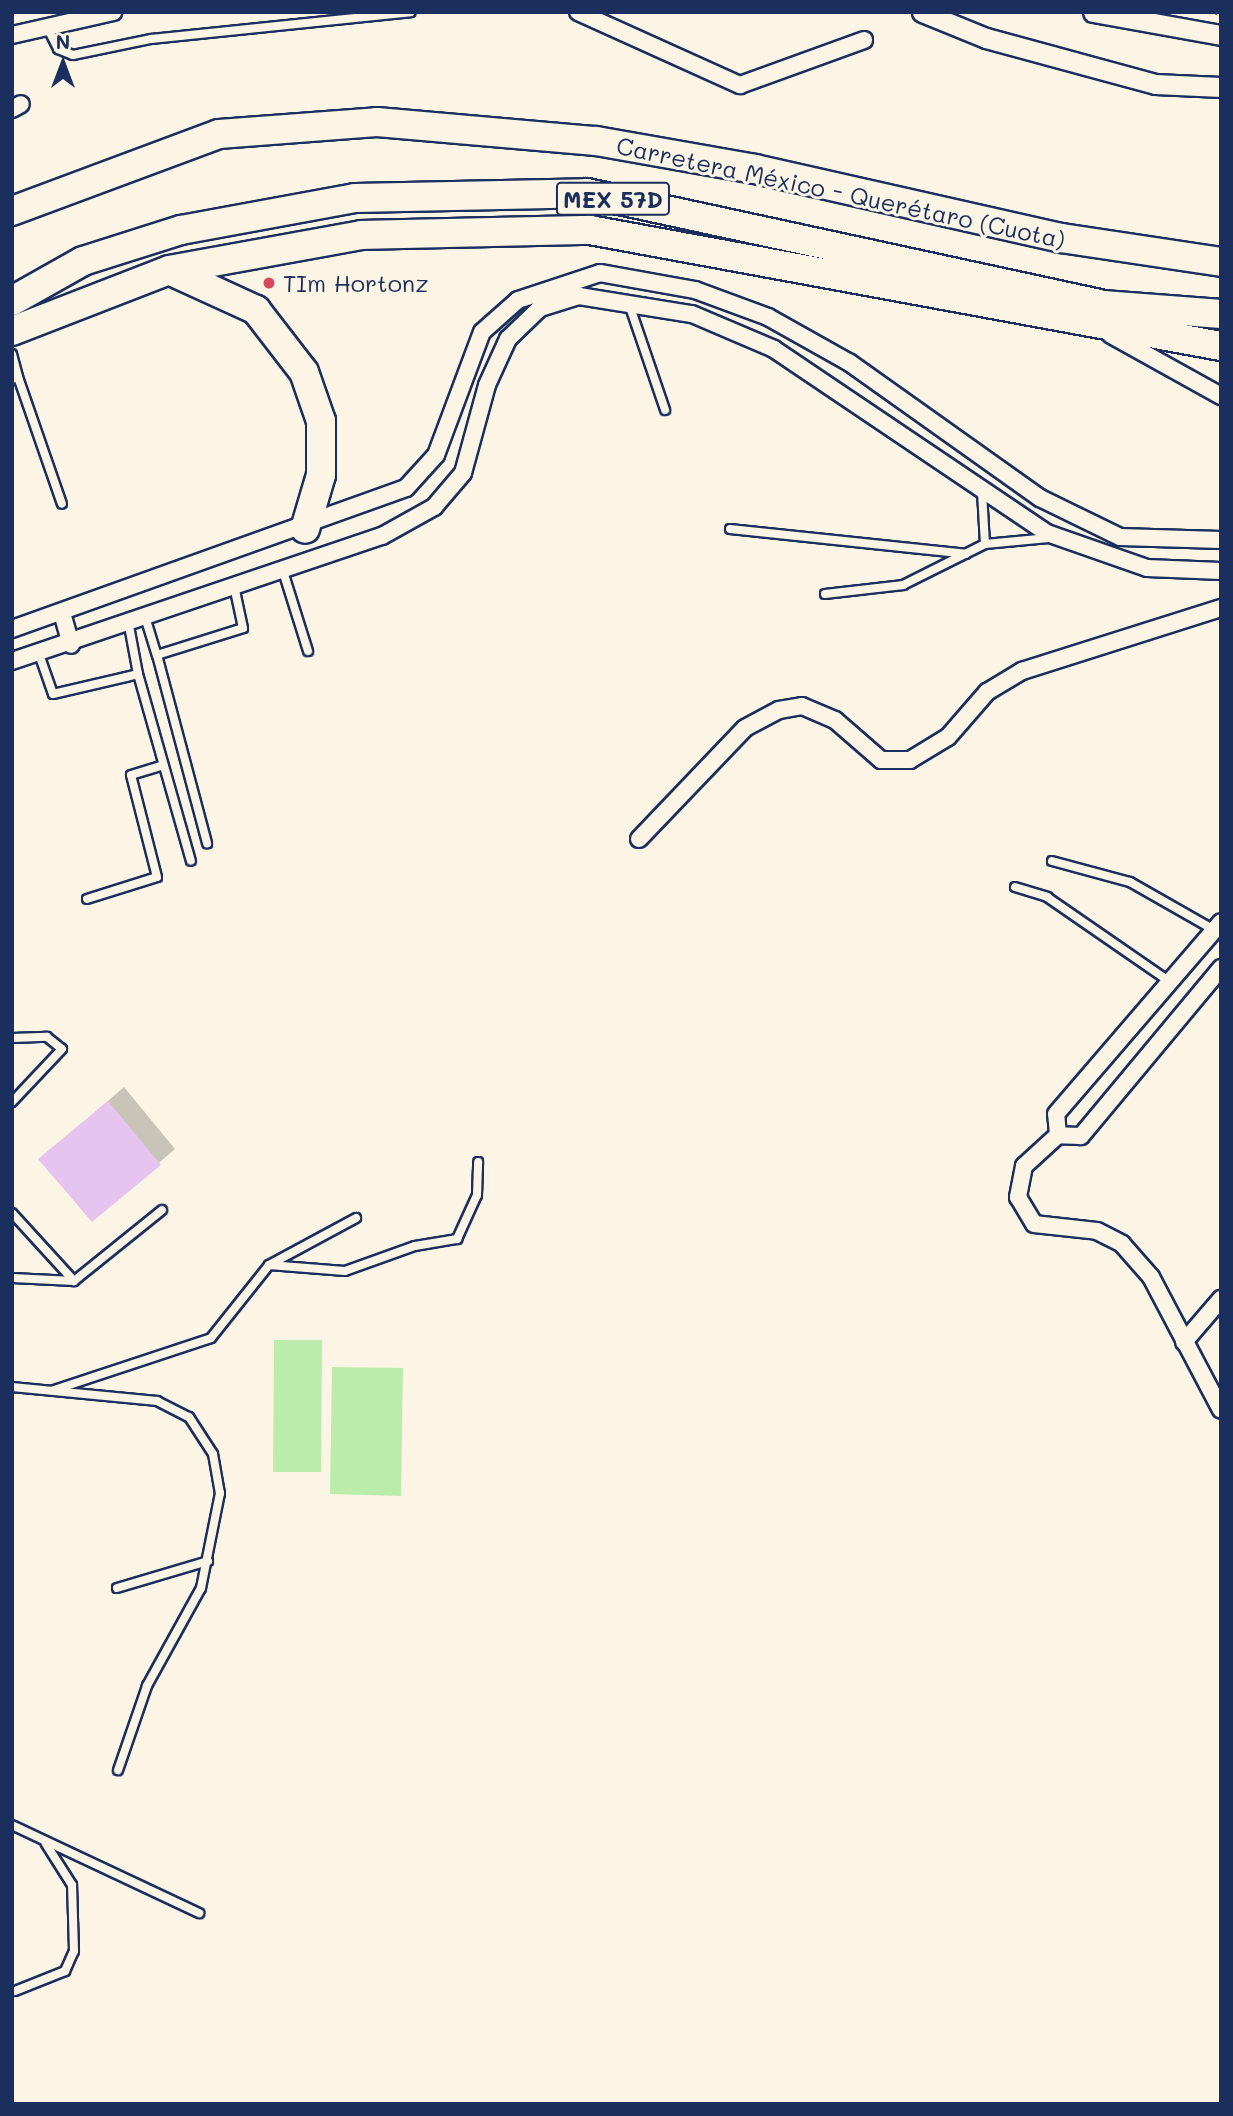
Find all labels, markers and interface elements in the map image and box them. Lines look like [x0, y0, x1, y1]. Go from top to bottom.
north arrow [28, 28, 98, 98]
text: N [56, 29, 70, 54]
street label: Carretera México - Querétaro (Cuota) [614, 130, 1068, 254]
road number: MEX 57D [555, 180, 671, 218]
place label: TIm Hortonz [283, 269, 429, 297]
marker: TIm Hortonz [261, 275, 277, 291]

